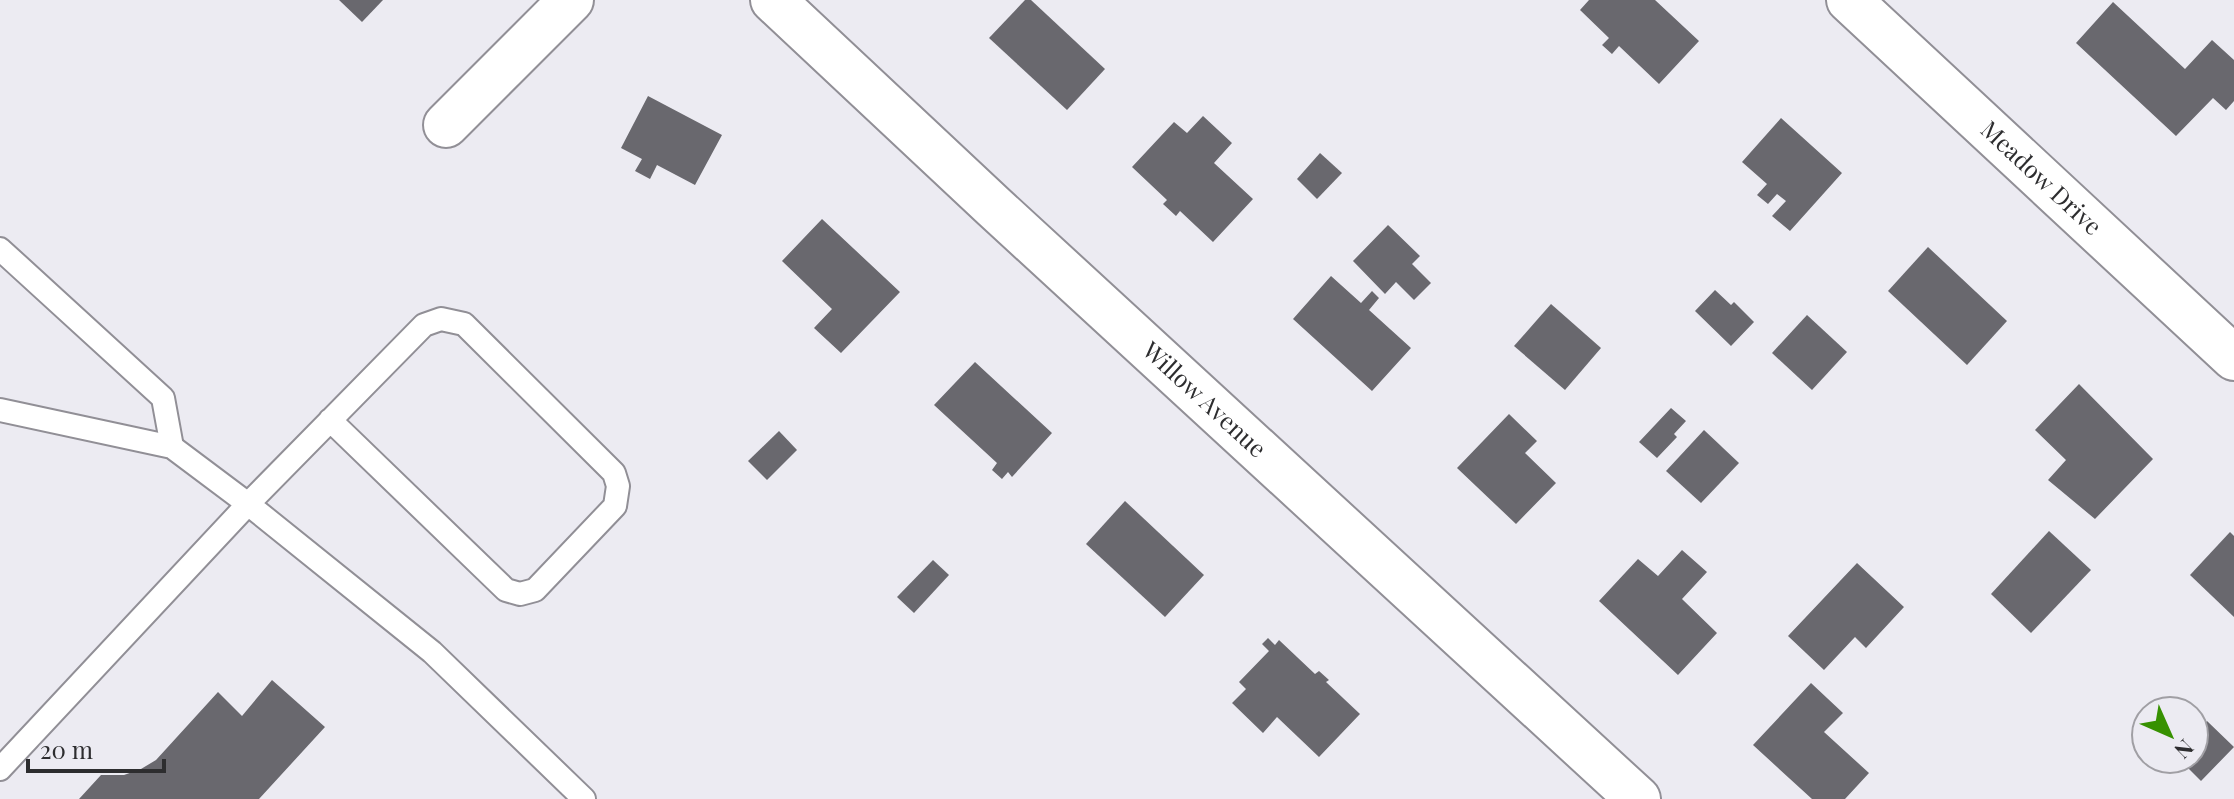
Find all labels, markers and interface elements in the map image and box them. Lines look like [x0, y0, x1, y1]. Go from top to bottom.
street label: Meadow Drive [1975, 113, 2110, 241]
street label: Willow Avenue [1136, 333, 1274, 463]
north arrow [2130, 695, 2210, 775]
scale bar [28, 723, 164, 773]
text: 20 m [40, 733, 93, 765]
text: N [2169, 734, 2201, 766]

